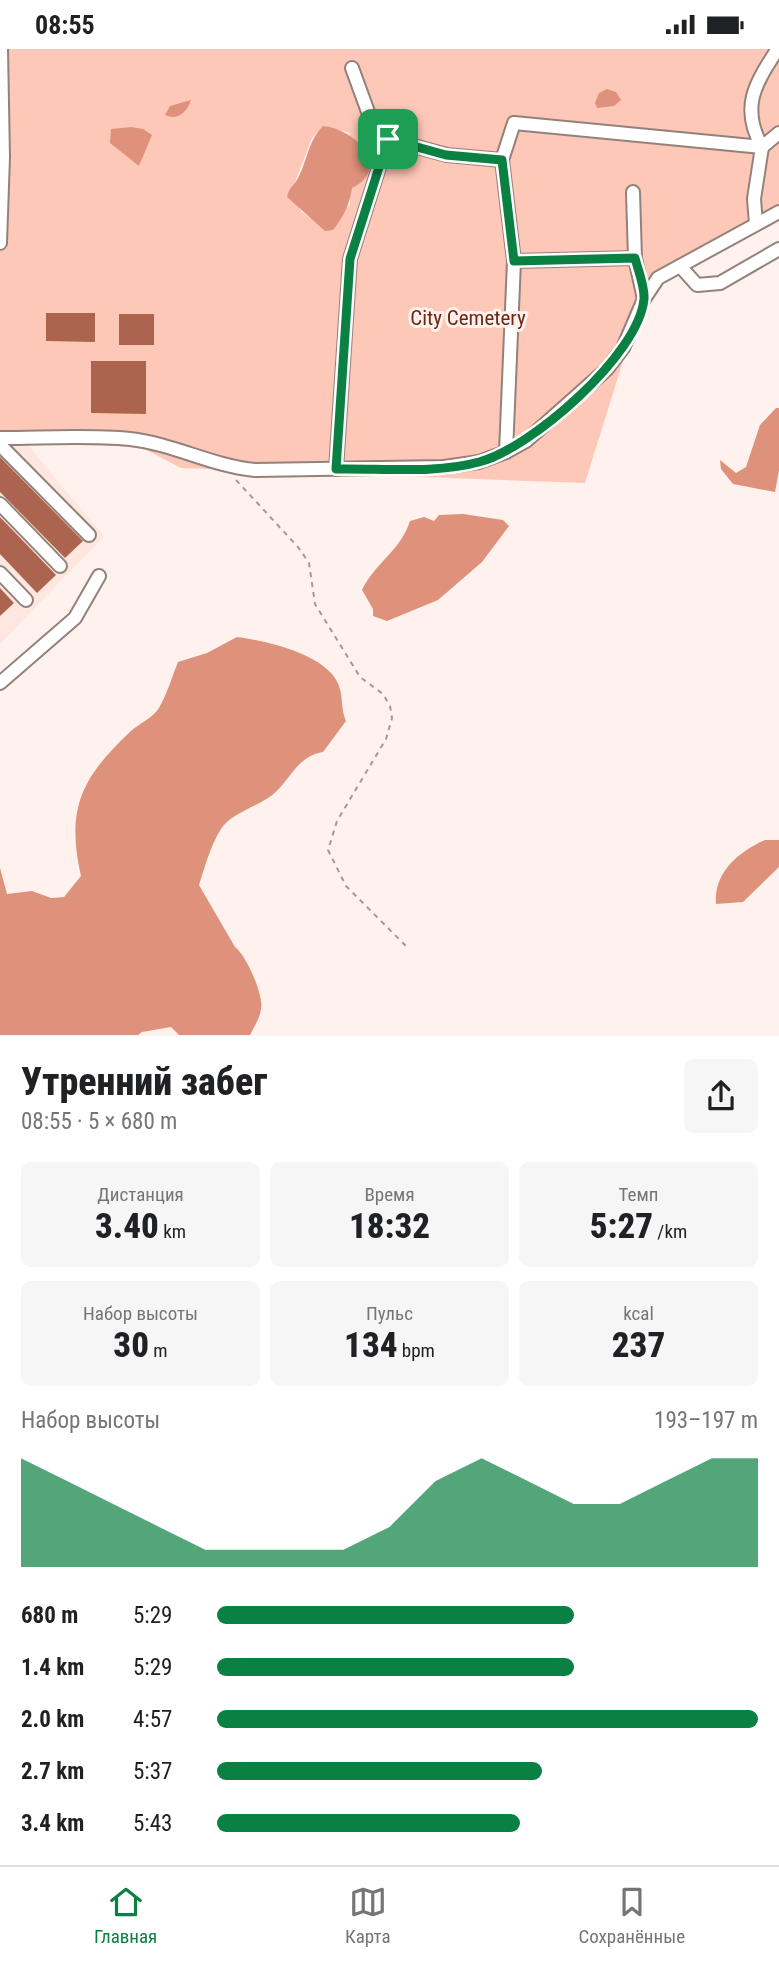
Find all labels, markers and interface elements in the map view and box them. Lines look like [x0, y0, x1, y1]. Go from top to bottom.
text: 08:55 [35, 10, 95, 40]
pin [358, 109, 418, 169]
icon: arrive [369, 120, 407, 158]
park label: City Cemetery [410, 306, 526, 330]
button: share [684, 1059, 758, 1133]
text: Утренний забег [21, 1060, 267, 1104]
text: 08:55 · 5 × 680 m [21, 1108, 177, 1135]
text: Дистанция [97, 1183, 184, 1206]
text: Время [364, 1183, 415, 1206]
text: Темп [619, 1183, 658, 1206]
text: 3.40 [95, 1206, 159, 1247]
text: 18:32 [349, 1206, 430, 1247]
text: 5:27 [590, 1206, 653, 1247]
text: km [159, 1220, 186, 1243]
text: /km [653, 1220, 687, 1243]
text: Набор высоты [83, 1302, 198, 1325]
text: Пульс [366, 1302, 413, 1325]
text: kcal [623, 1302, 654, 1325]
text: 30 [113, 1325, 149, 1366]
text: 134 [344, 1325, 397, 1366]
text: 237 [612, 1325, 665, 1366]
text: m [149, 1339, 168, 1362]
text: bpm [397, 1339, 435, 1362]
text: Набор высоты [21, 1407, 160, 1434]
text: 193–197 m [654, 1407, 758, 1434]
text: 680 m [21, 1602, 78, 1629]
text: 5:29 [133, 1602, 172, 1629]
text: 1.4 km [21, 1654, 84, 1681]
text: 5:29 [133, 1654, 172, 1681]
text: 2.0 km [21, 1706, 84, 1733]
text: 4:57 [133, 1706, 172, 1733]
text: 2.7 km [21, 1758, 84, 1785]
text: 5:37 [133, 1758, 172, 1785]
text: 3.4 km [21, 1810, 84, 1837]
text: 5:43 [133, 1810, 172, 1837]
tab: Главная [94, 1883, 157, 1948]
tab: Карта [345, 1883, 391, 1948]
tab: Сохранённые [578, 1883, 685, 1948]

